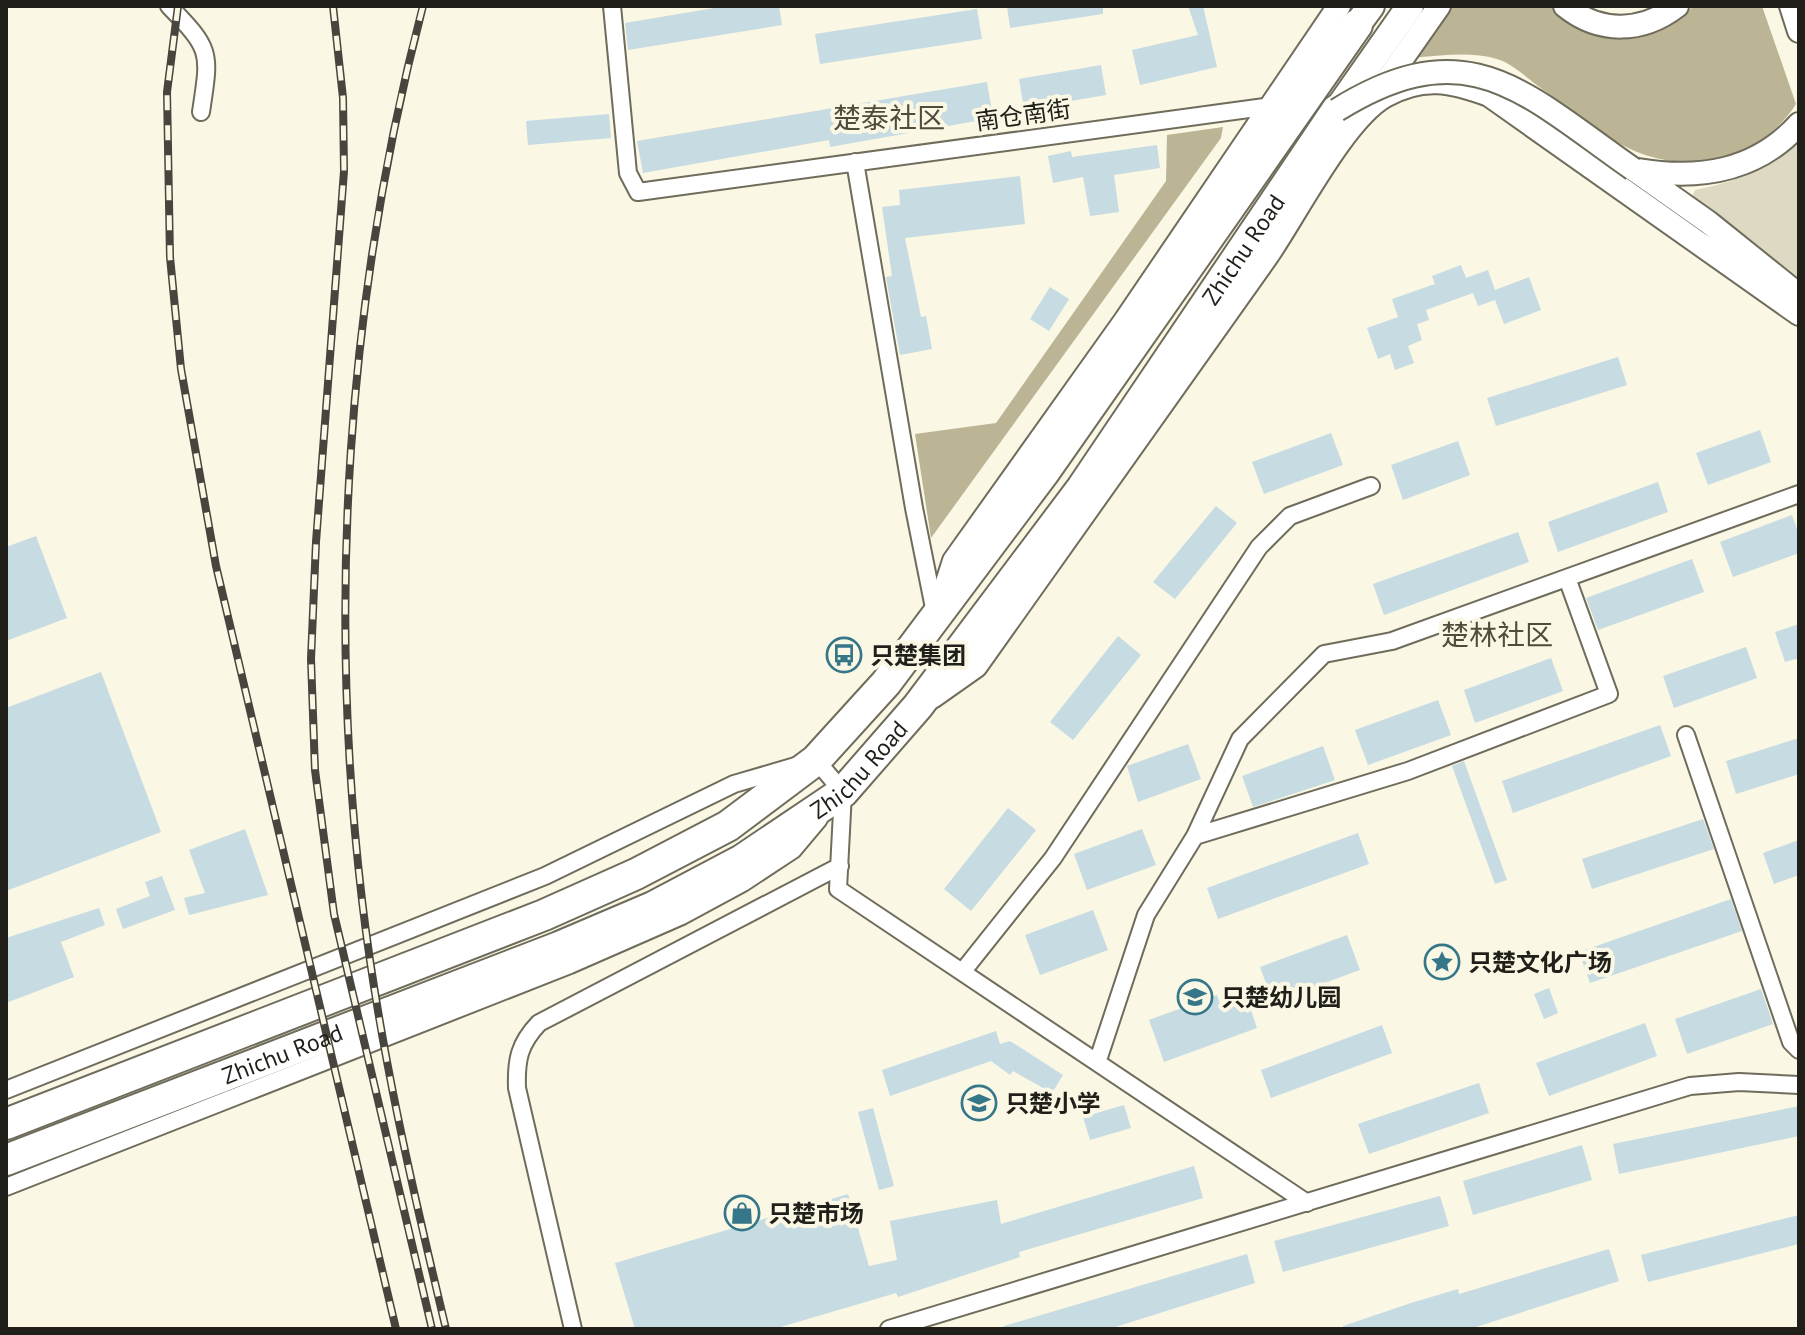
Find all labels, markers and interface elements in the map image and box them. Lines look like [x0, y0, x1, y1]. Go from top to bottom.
street label: 南仓南街 [973, 93, 1073, 137]
district label: 楚泰社区 [833, 99, 945, 136]
street label: Zhichu Road [1195, 188, 1291, 311]
district label: 楚林社区 [1441, 616, 1553, 653]
bus stop icon: 只楚集团 [825, 636, 863, 674]
place label: 只楚集团 [870, 640, 966, 671]
street label: Zhichu Road [804, 714, 914, 825]
place icon: 只楚文化广场 [1423, 943, 1461, 981]
place label: 只楚文化广场 [1468, 947, 1612, 978]
school or university icon: 只楚幼儿园 [1176, 978, 1214, 1016]
place label: 只楚幼儿园 [1221, 982, 1341, 1013]
street label: Zhichu Road [217, 1016, 347, 1091]
school or university icon: 只楚小学 [960, 1084, 998, 1122]
place label: 只楚小学 [1005, 1088, 1101, 1119]
shop icon: 只楚市场 [723, 1194, 761, 1232]
place label: 只楚市场 [768, 1198, 864, 1229]

